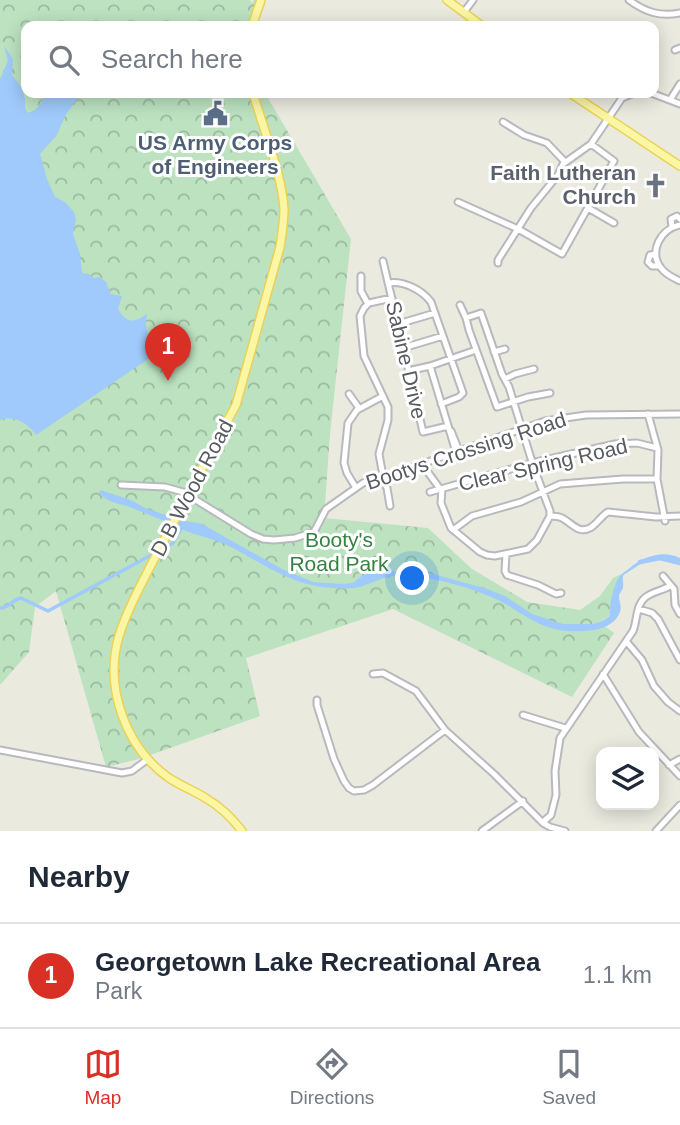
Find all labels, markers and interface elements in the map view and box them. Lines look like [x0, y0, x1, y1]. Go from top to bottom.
search box [21, 21, 659, 98]
icon: search [45, 41, 83, 79]
text: Search here [101, 44, 243, 74]
public building icon: US Army Corps of Engineers [201, 100, 229, 128]
place label: US Army Corps of Engineers [138, 131, 292, 178]
place label: Faith Lutheran Church [490, 161, 636, 208]
church icon: Faith Lutheran Church [642, 171, 670, 199]
street label: Sabine Drive [382, 299, 431, 421]
pin: 1 [145, 323, 191, 381]
street label: Bootys Crossing Road [363, 407, 569, 494]
street label: D B Wood Road [146, 416, 237, 560]
street label: Clear Spring Road [456, 434, 630, 495]
park label: Booty's Road Park [289, 528, 389, 575]
your location [395, 561, 429, 595]
map controls [596, 747, 659, 810]
button: layers [596, 747, 659, 810]
text: Nearby [28, 860, 130, 893]
text: Georgetown Lake Recreational Area [95, 947, 541, 977]
text: 1 [45, 962, 57, 988]
text: 1.1 km [583, 962, 652, 988]
text: Park [95, 978, 142, 1004]
tab: Map [84, 1045, 122, 1109]
tab: Directions [290, 1045, 374, 1109]
tab: Saved [542, 1045, 596, 1109]

